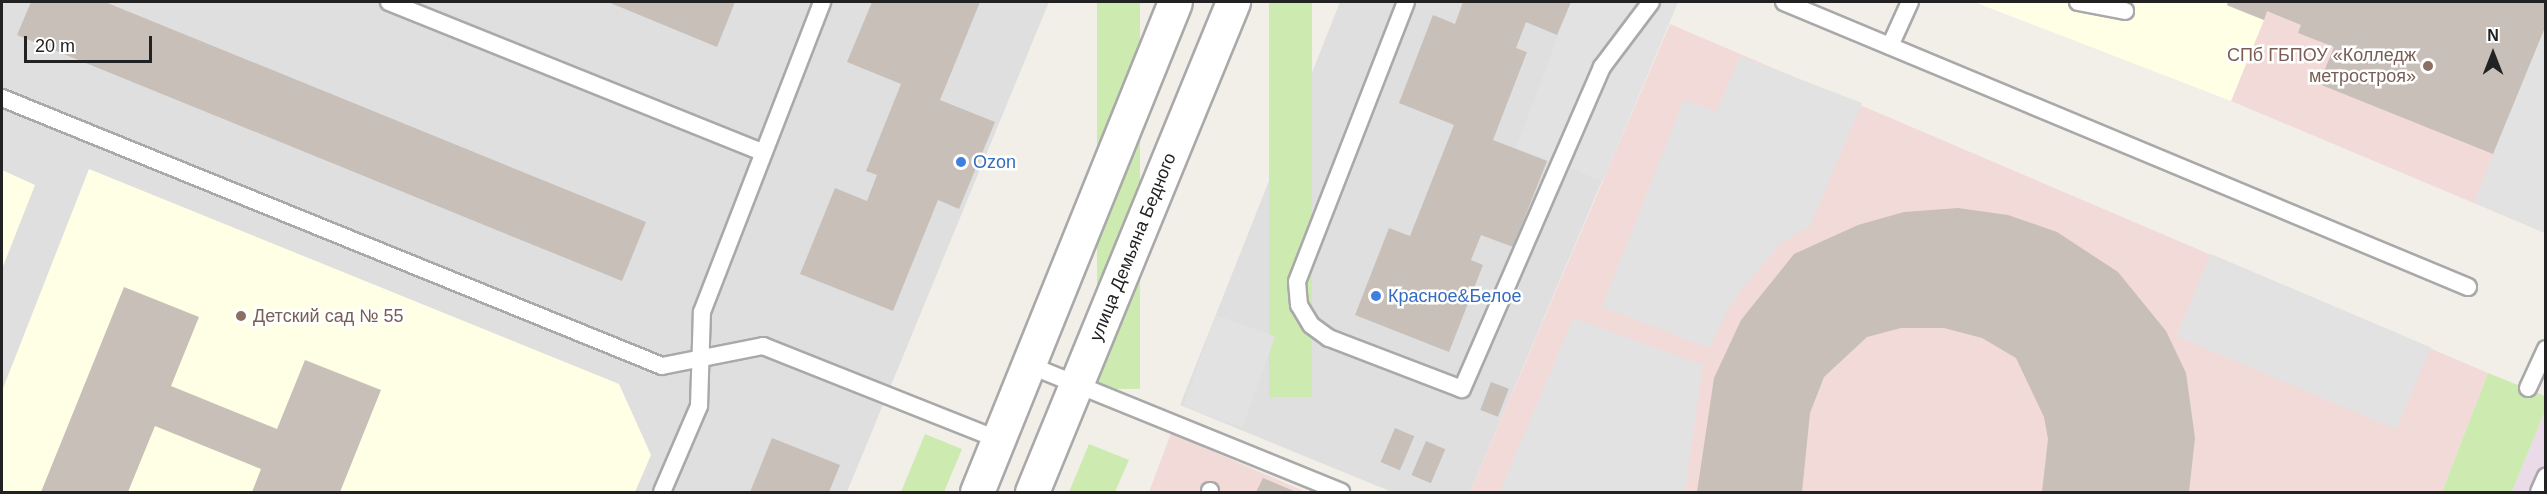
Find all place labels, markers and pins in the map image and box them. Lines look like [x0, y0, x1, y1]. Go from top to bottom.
place label: СПб ГБПОУ «Колледж метростроя» [2227, 45, 2416, 88]
marker: СПб ГБПОУ «Колледж метростроя» [2421, 59, 2435, 73]
place label: Ozon [973, 151, 1016, 173]
marker: Ozon [954, 155, 968, 169]
place label: Красное&Белое [1388, 285, 1521, 307]
marker: Красное&Белое [1369, 289, 1383, 303]
place label: Детский сад № 55 [253, 305, 403, 327]
marker: Детский сад № 55 [234, 309, 248, 323]

